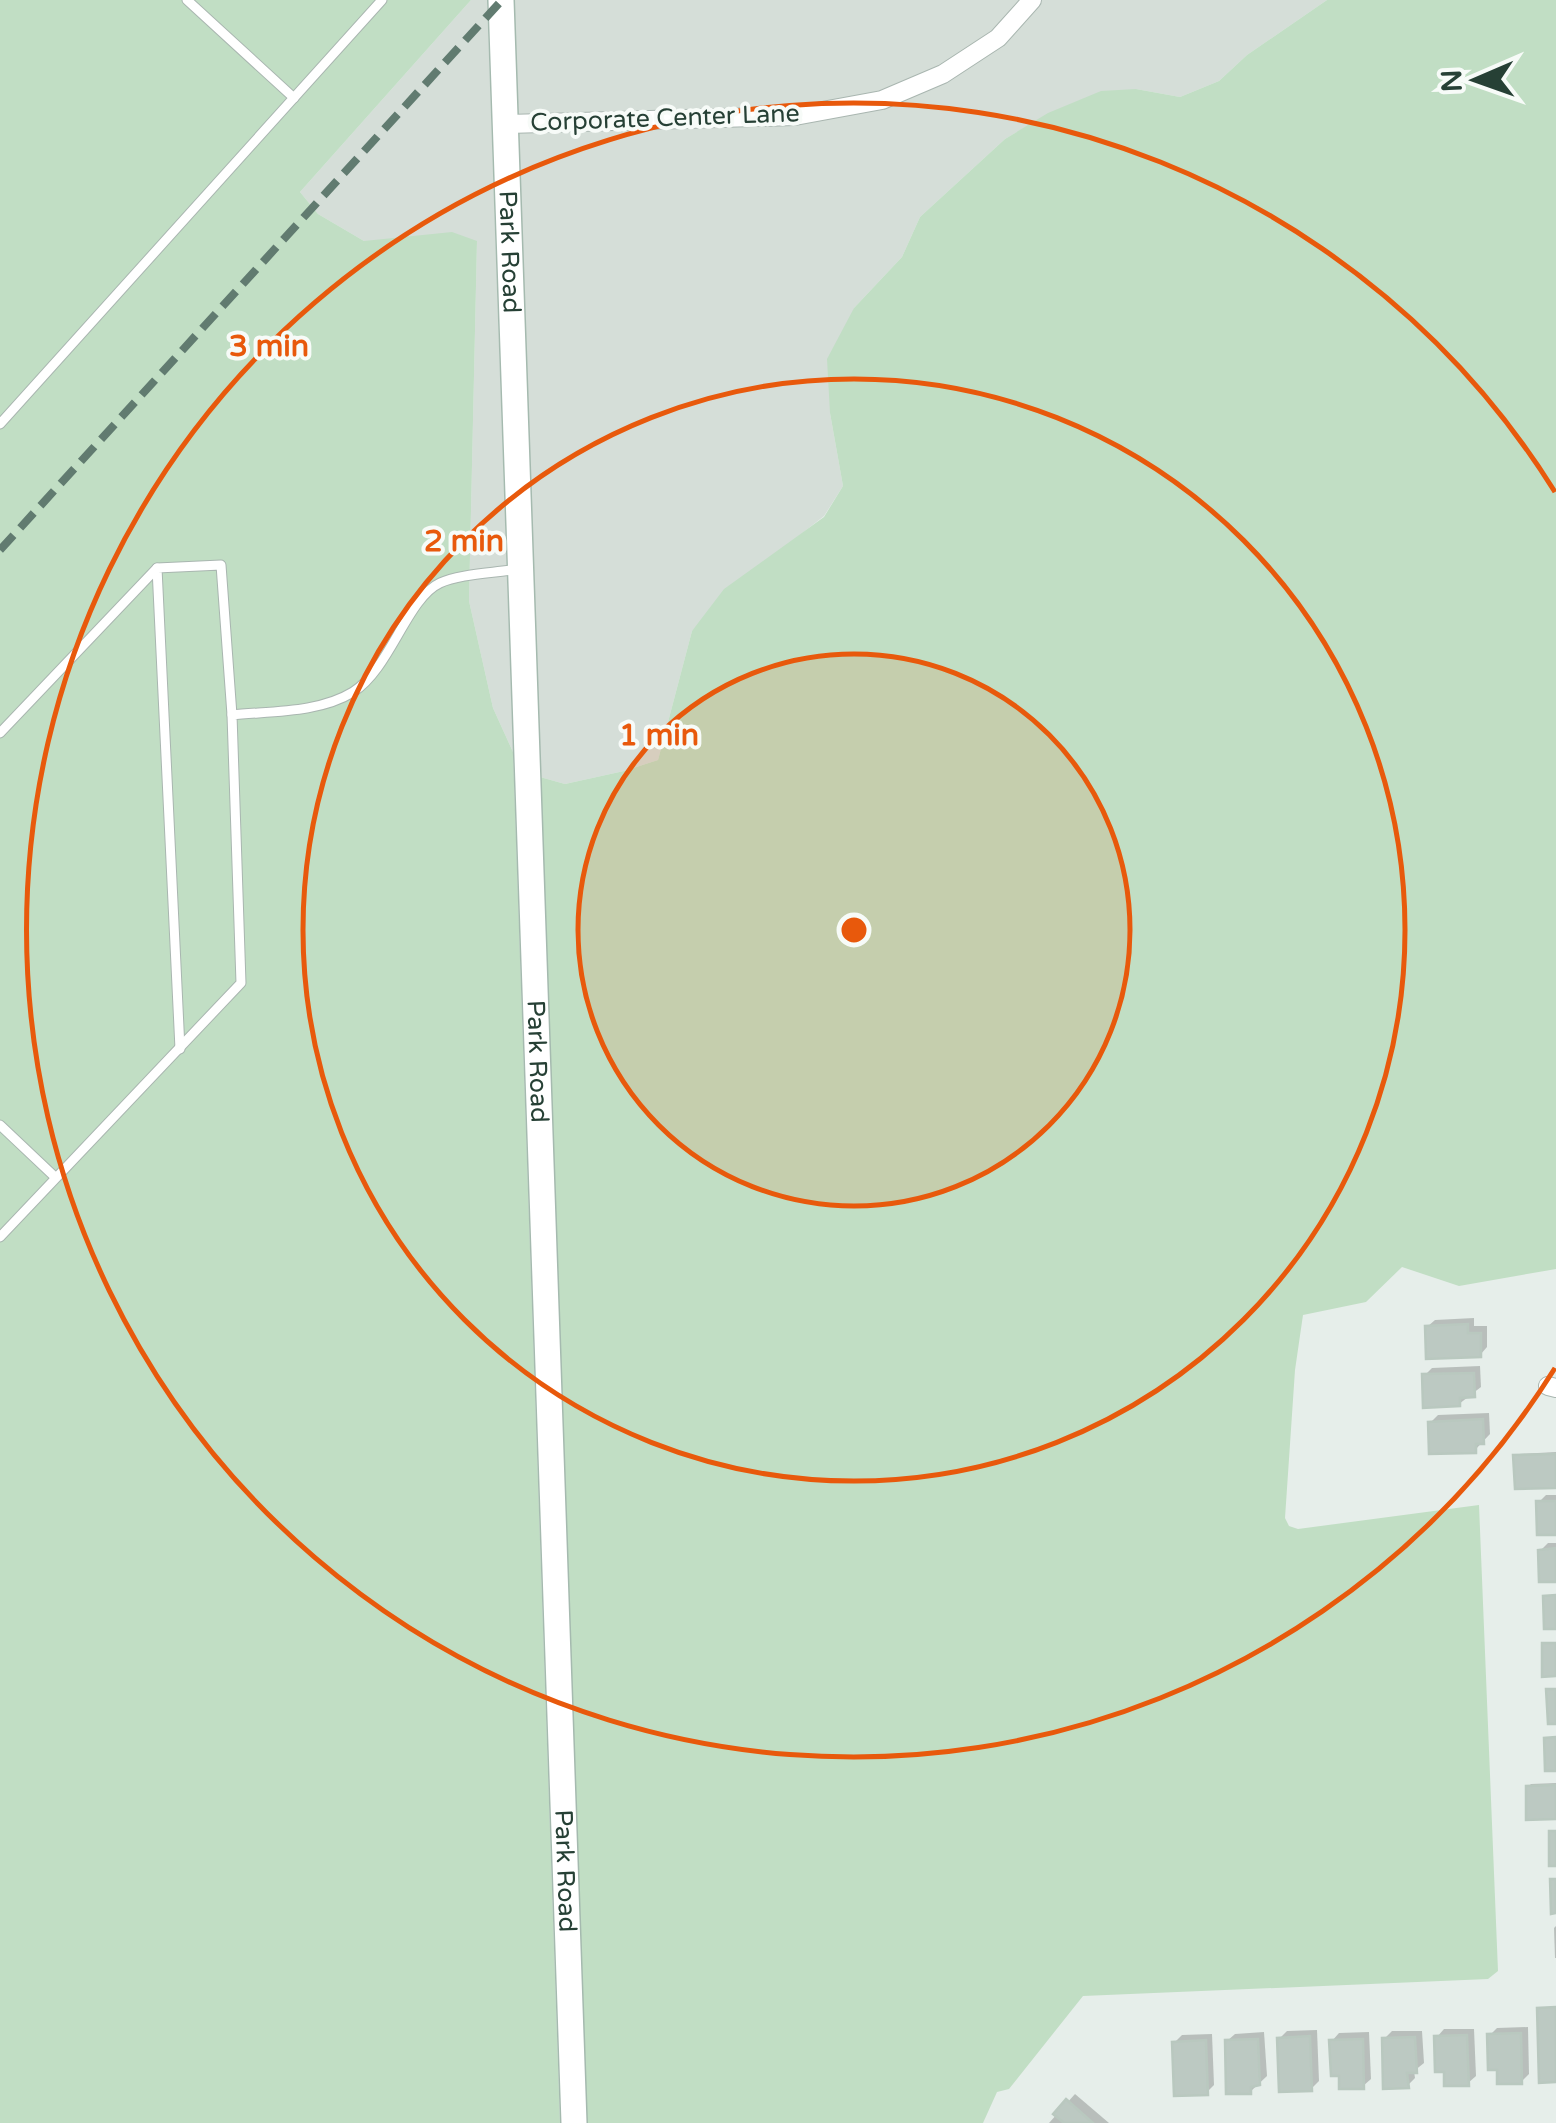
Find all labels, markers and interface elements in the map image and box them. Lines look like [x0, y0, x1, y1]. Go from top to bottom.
north arrow [1426, 30, 1526, 130]
text: N [1435, 69, 1469, 93]
street label: Corporate Center Lane [530, 98, 800, 138]
street label: Park Road [493, 190, 527, 314]
text: 3 min [229, 328, 309, 365]
text: 2 min [424, 523, 504, 560]
text: 1 min [619, 717, 699, 754]
centre of rings [836, 912, 872, 948]
street label: Park Road [520, 999, 555, 1123]
street label: Park Road [548, 1809, 582, 1933]

